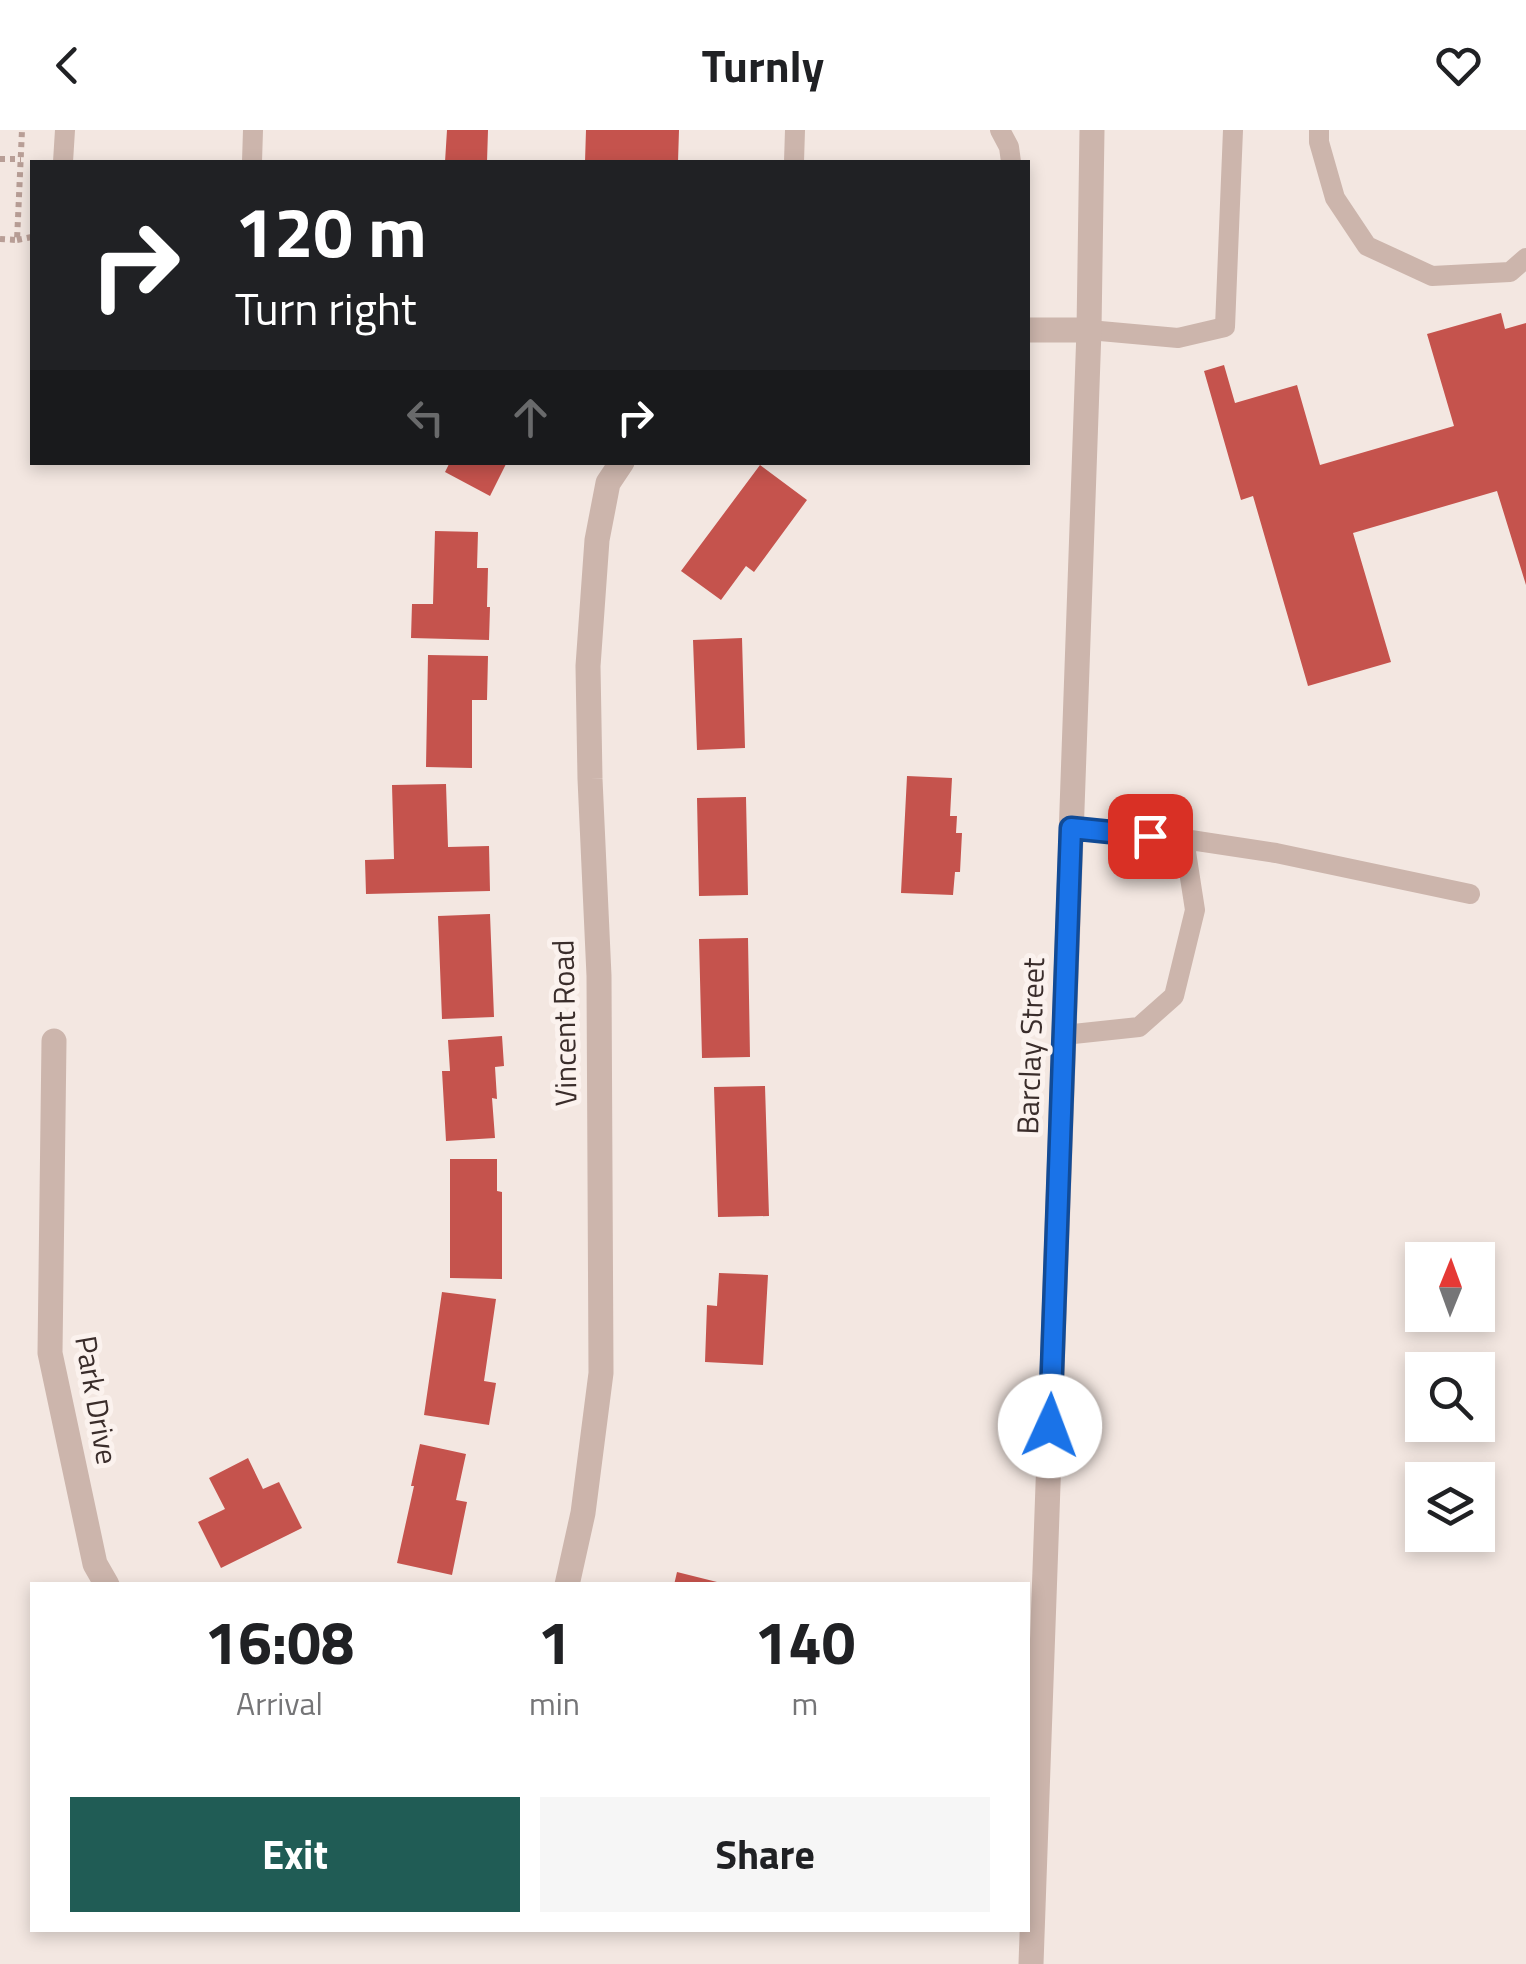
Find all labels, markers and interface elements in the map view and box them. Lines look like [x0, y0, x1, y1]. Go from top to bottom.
text: Turnly [702, 31, 824, 99]
icon: back [40, 38, 95, 93]
icon: heart [1431, 38, 1486, 93]
text: 120 m [235, 178, 427, 284]
icon: right [70, 200, 200, 330]
text: Turn right [235, 274, 417, 342]
icon: left [398, 390, 453, 445]
icon: ahead [503, 390, 558, 445]
icon: right [608, 390, 663, 445]
pin [1108, 794, 1193, 879]
icon: arrive [1123, 809, 1178, 864]
street label: Vincent Road [540, 939, 588, 1107]
street label: Barclay Street [1004, 956, 1056, 1135]
north arrow [1405, 1242, 1495, 1332]
map controls [1405, 1242, 1495, 1552]
street label: Park Drive [63, 1332, 131, 1468]
button: search [1405, 1352, 1495, 1442]
position arrow [998, 1374, 1102, 1478]
button: layers [1405, 1462, 1495, 1552]
text: 16:08 [205, 1596, 354, 1687]
text: 1 [538, 1596, 571, 1687]
text: 140 [755, 1596, 855, 1687]
text: Arrival [236, 1679, 323, 1727]
text: min [529, 1679, 580, 1727]
text: m [792, 1679, 818, 1727]
button: Exit [70, 1797, 520, 1912]
button: Share [540, 1797, 990, 1912]

